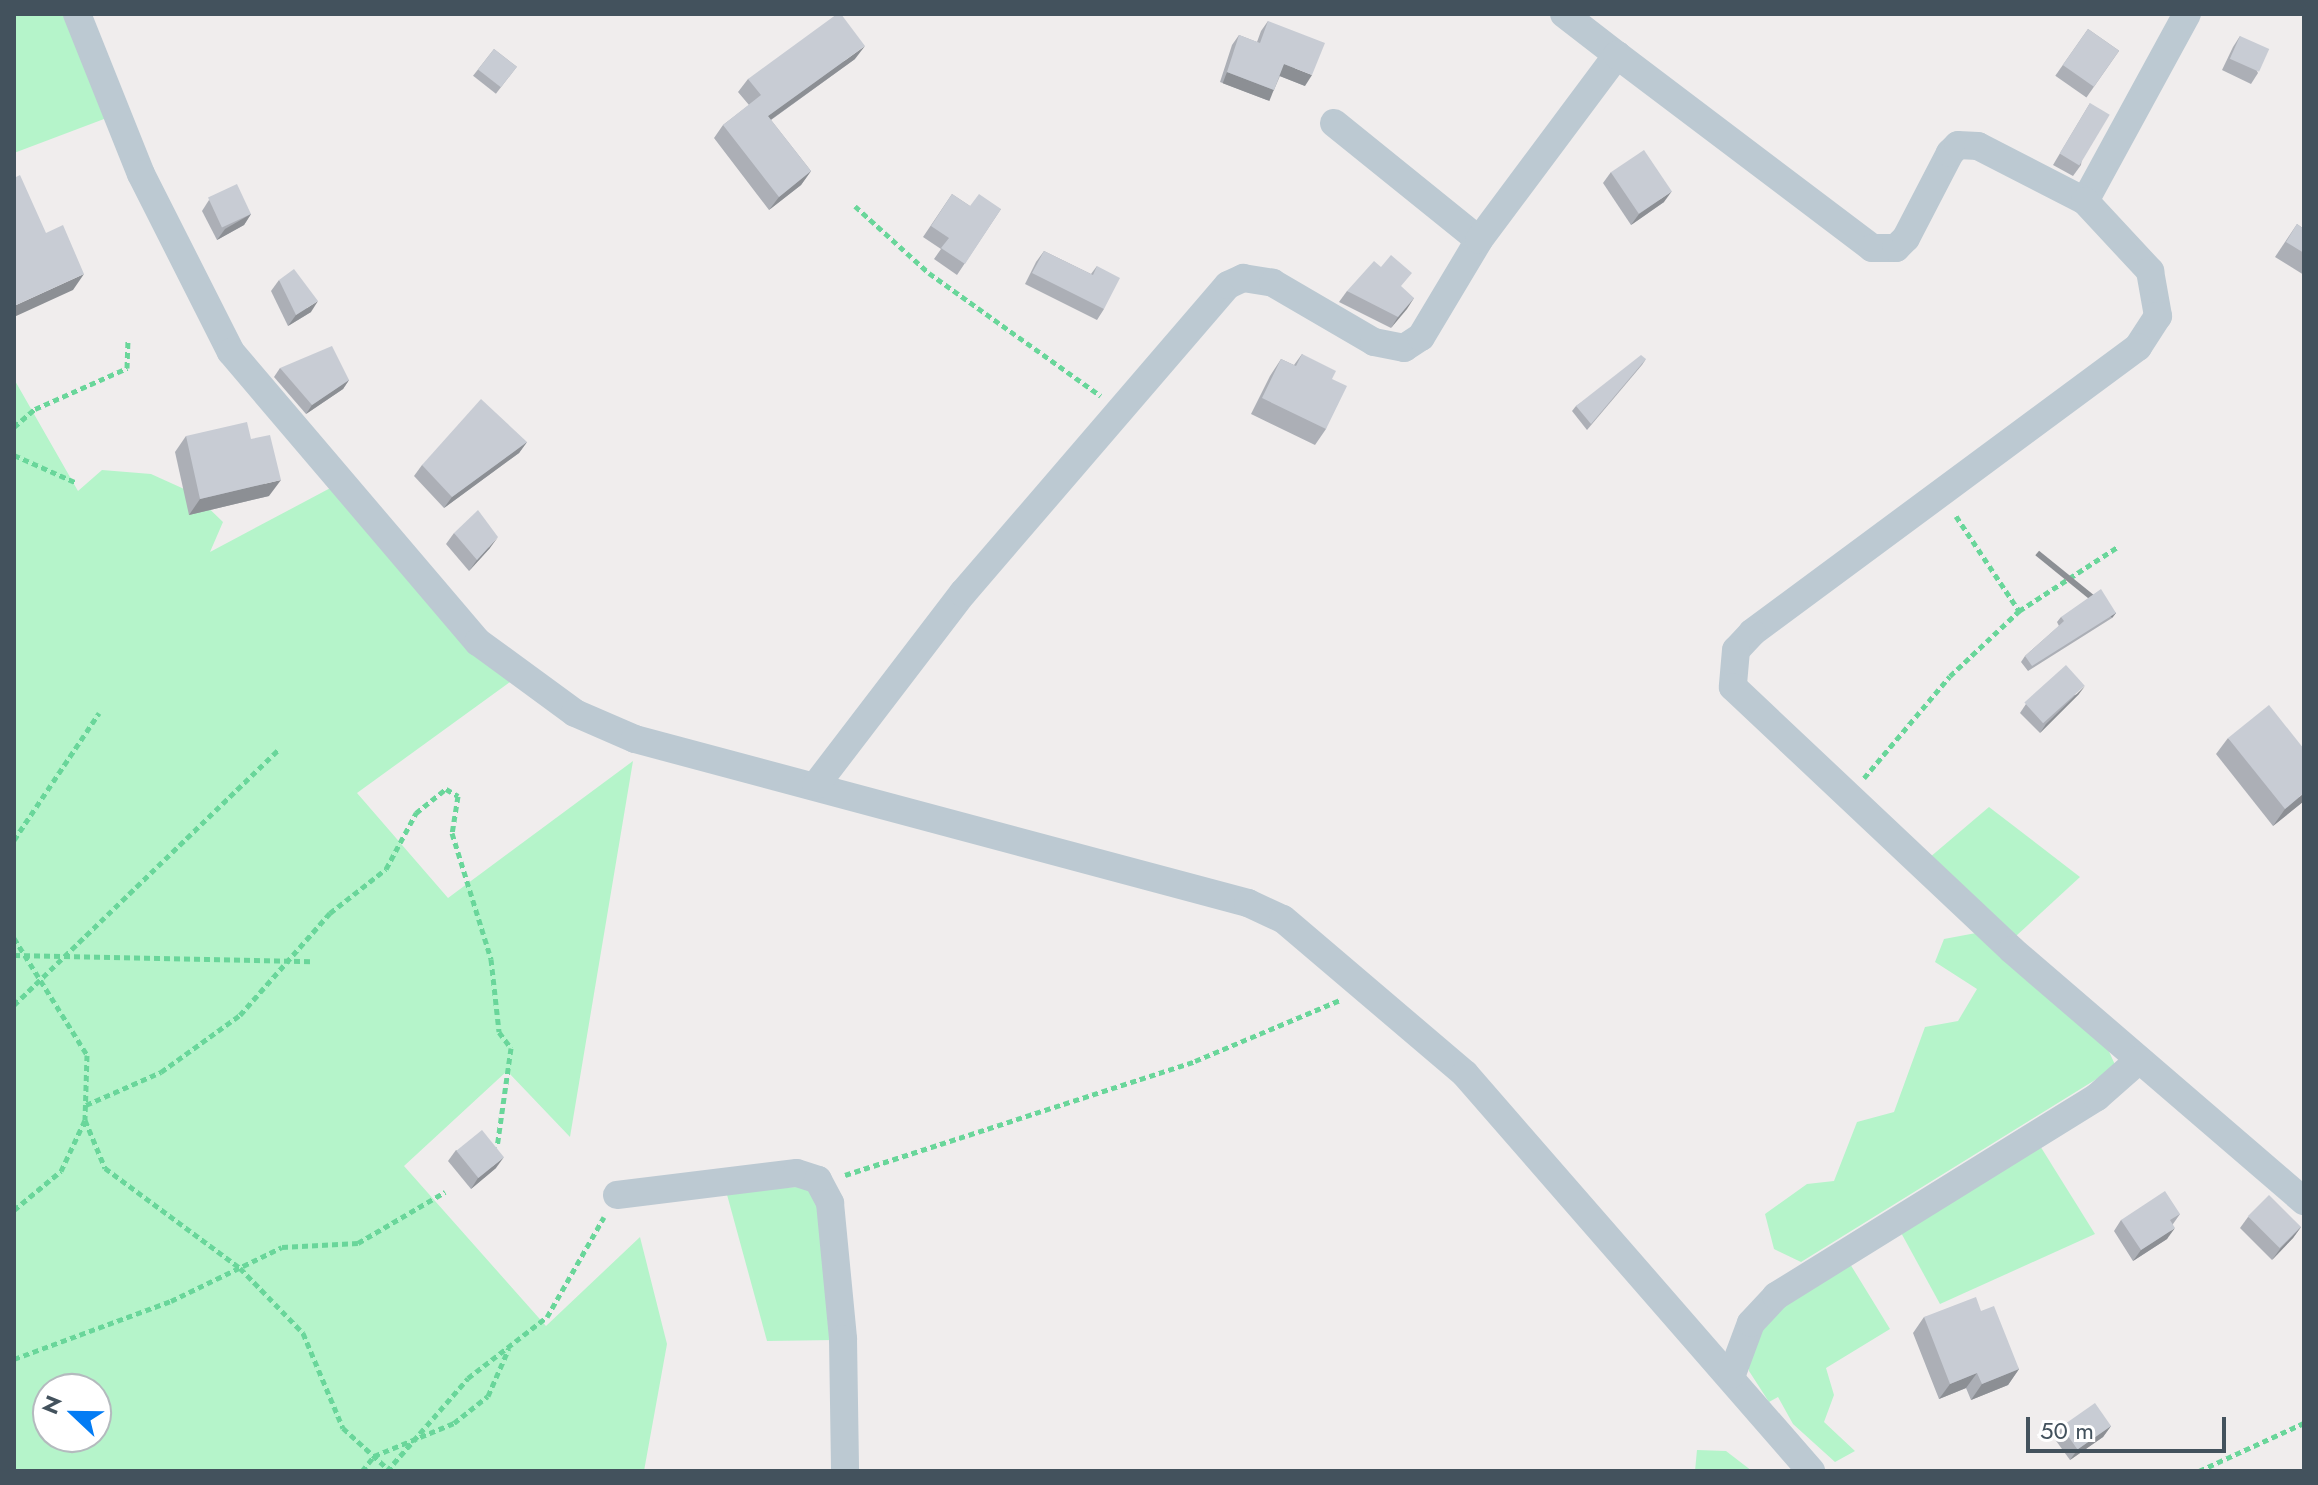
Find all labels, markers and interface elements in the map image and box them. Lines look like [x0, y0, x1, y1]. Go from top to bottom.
north arrow [32, 1373, 112, 1453]
text: N [33, 1391, 70, 1419]
scale bar [2030, 1401, 2230, 1451]
text: 50 m [2040, 1413, 2094, 1448]

